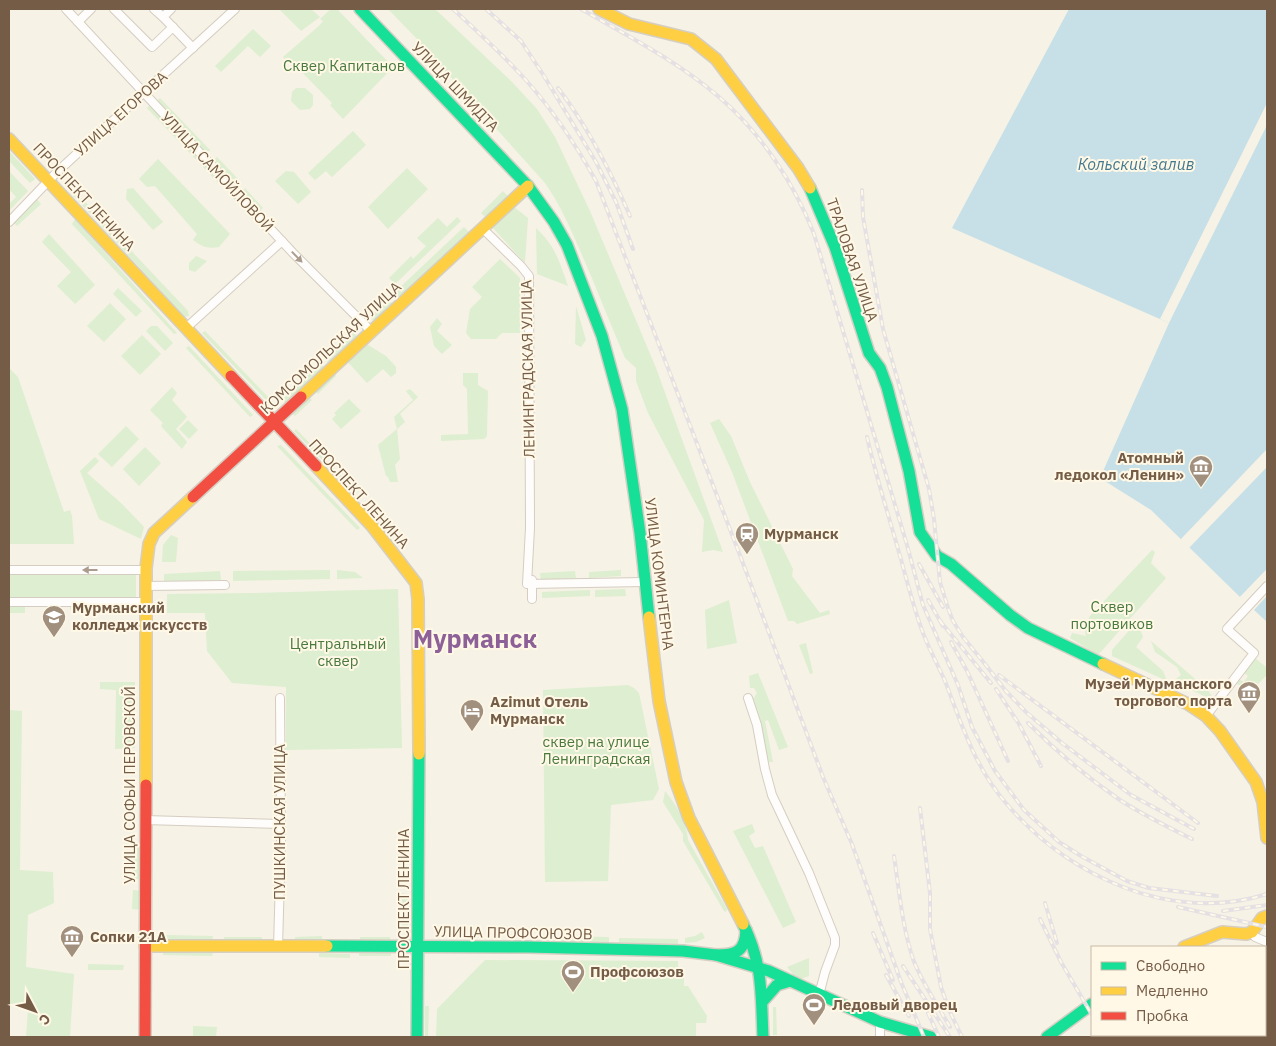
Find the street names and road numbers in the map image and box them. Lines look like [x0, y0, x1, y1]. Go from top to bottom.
street label: УЛИЦА ШМИДТА [408, 38, 503, 136]
street label: УЛИЦА ЕГОРОВА [70, 67, 171, 160]
street label: УЛИЦА САМОЙЛОВОЙ [157, 108, 278, 236]
street label: ПРОСПЕКТ ЛЕНИНА [29, 139, 140, 255]
street label: ТРАЛОВАЯ УЛИЦА [822, 195, 883, 325]
street label: КОМСОМОЛЬСКАЯ УЛИЦА [256, 277, 405, 418]
street label: ЛЕНИНГРАДСКАЯ УЛИЦА [516, 279, 539, 459]
street label: ПРОСПЕКТ ЛЕНИНА [305, 435, 414, 553]
street label: УЛИЦА КОМИНТЕРНА [641, 497, 678, 652]
street label: УЛИЦА СОФЬИ ПЕРОВСКОЙ [120, 686, 139, 884]
street label: ПУШКИНСКАЯ УЛИЦА [270, 743, 289, 900]
street label: ПРОСПЕКТ ЛЕНИНА [394, 828, 413, 970]
street label: УЛИЦА ПРОФСОЮЗОВ [433, 922, 593, 943]

